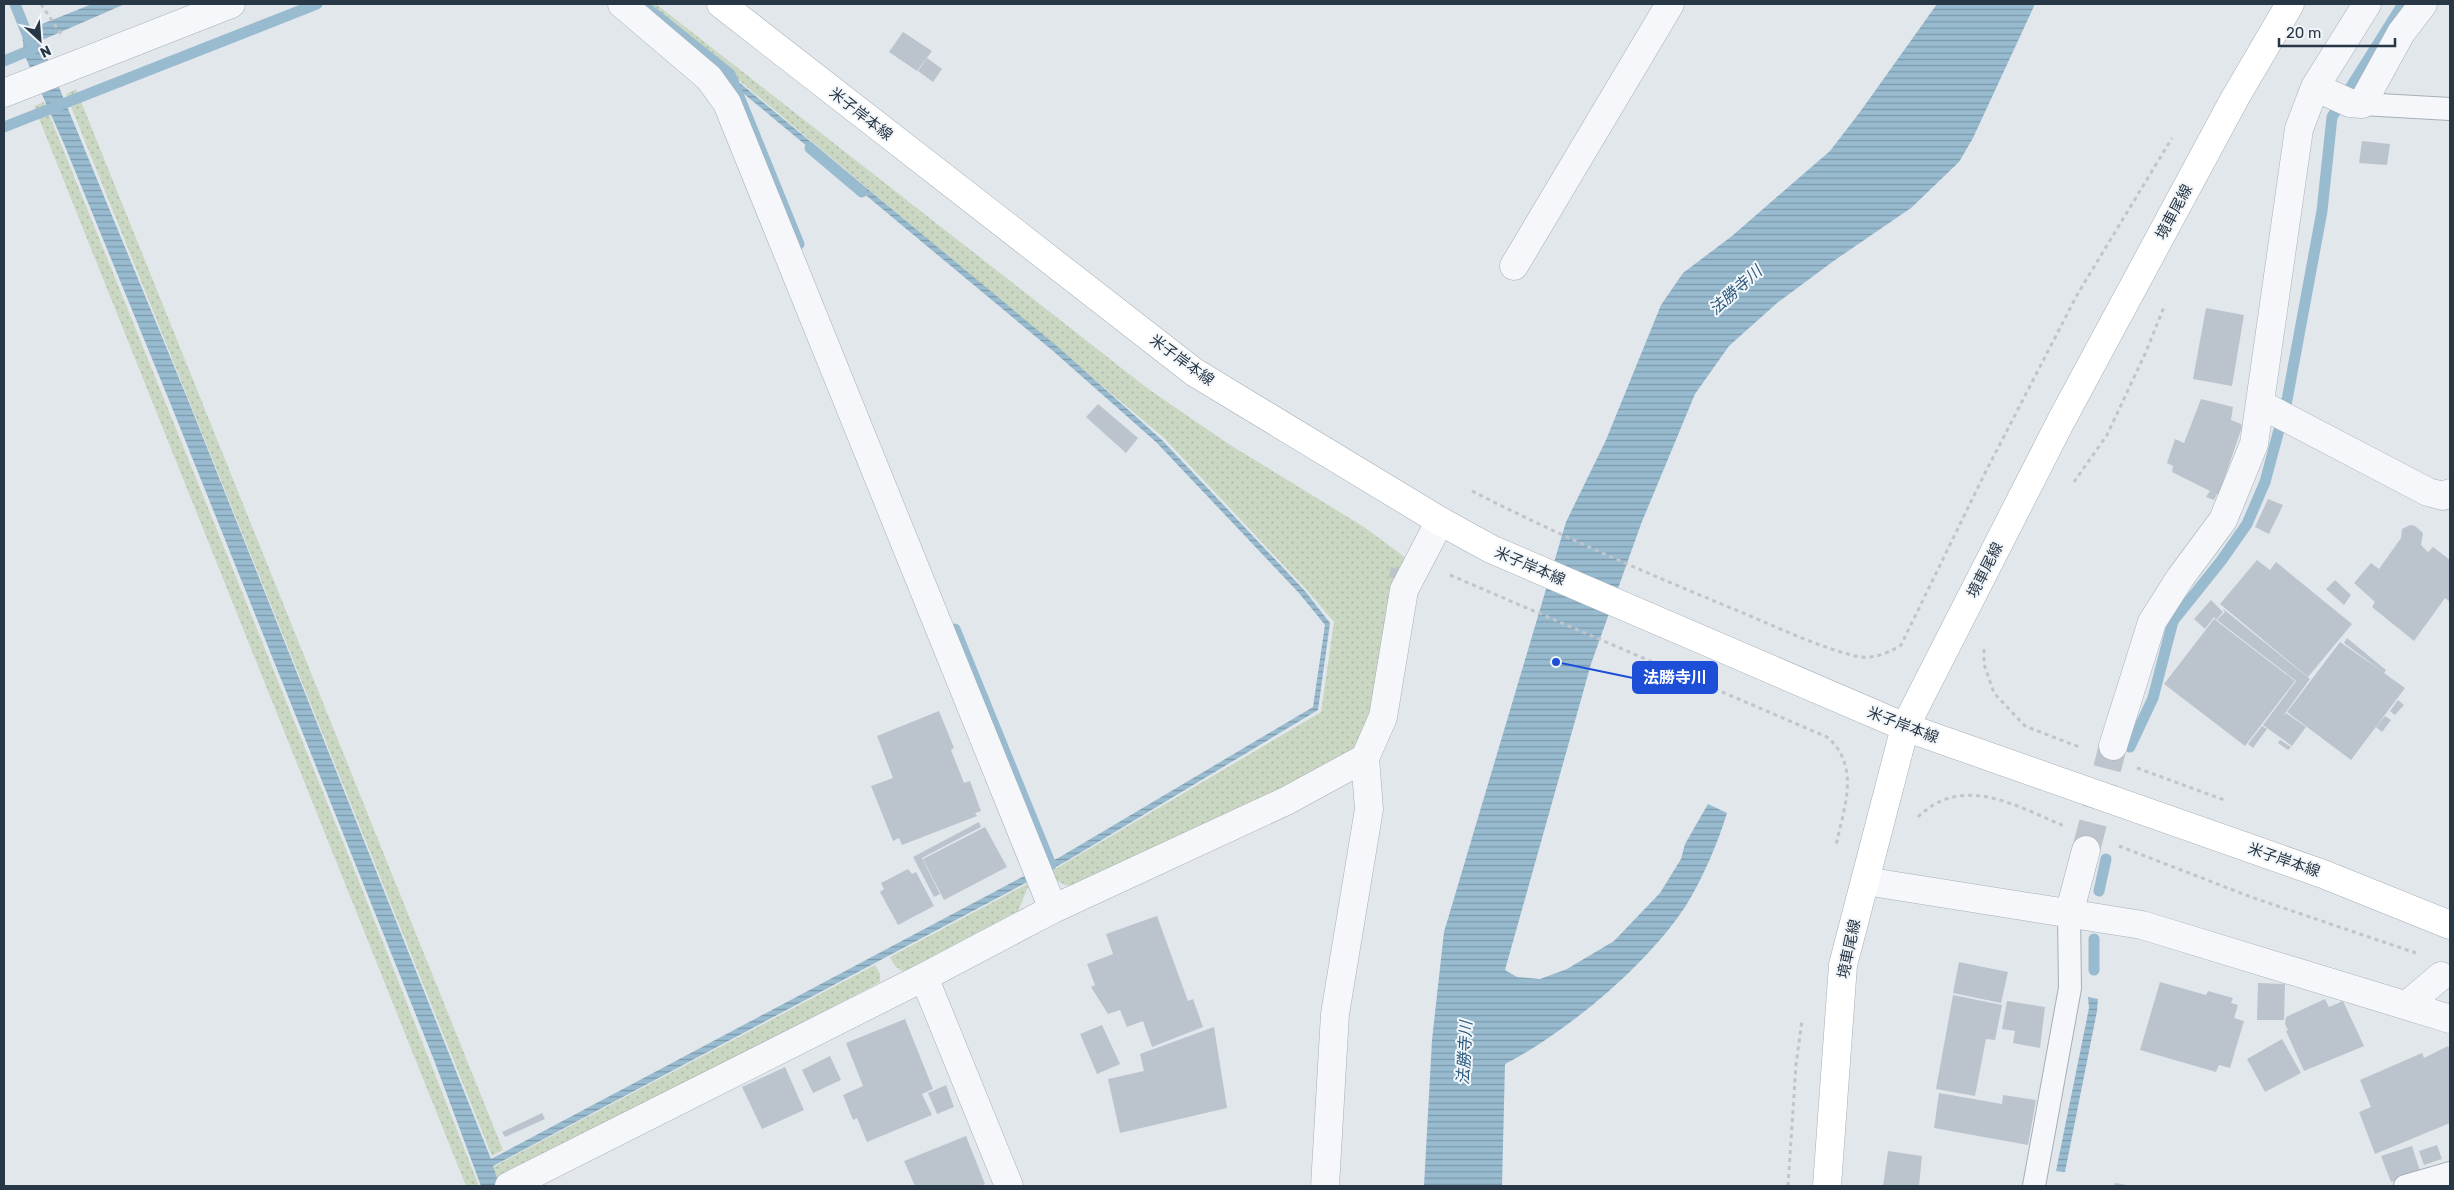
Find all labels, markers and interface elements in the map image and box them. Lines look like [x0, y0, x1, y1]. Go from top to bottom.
north arrow [15, 15, 65, 65]
scale bar [2279, 15, 2395, 47]
text: 20 m [2286, 24, 2321, 42]
text: N [37, 41, 54, 61]
street label: 米子岸本線 [826, 84, 896, 144]
street label: 境車尾線 [2152, 181, 2196, 243]
water label: 法勝寺川 [1705, 261, 1767, 319]
street label: 米子岸本線 [1146, 331, 1218, 389]
street label: 境車尾線 [1963, 539, 2007, 601]
street label: 米子岸本線 [1492, 543, 1568, 589]
callout: 法勝寺川 [1633, 662, 1717, 693]
text: 法勝寺川 [1643, 668, 1707, 687]
street label: 米子岸本線 [1865, 703, 1941, 747]
street label: 米子岸本線 [2246, 839, 2322, 881]
street label: 境車尾線 [1834, 918, 1864, 980]
water label: 法勝寺川 [1453, 1019, 1476, 1085]

